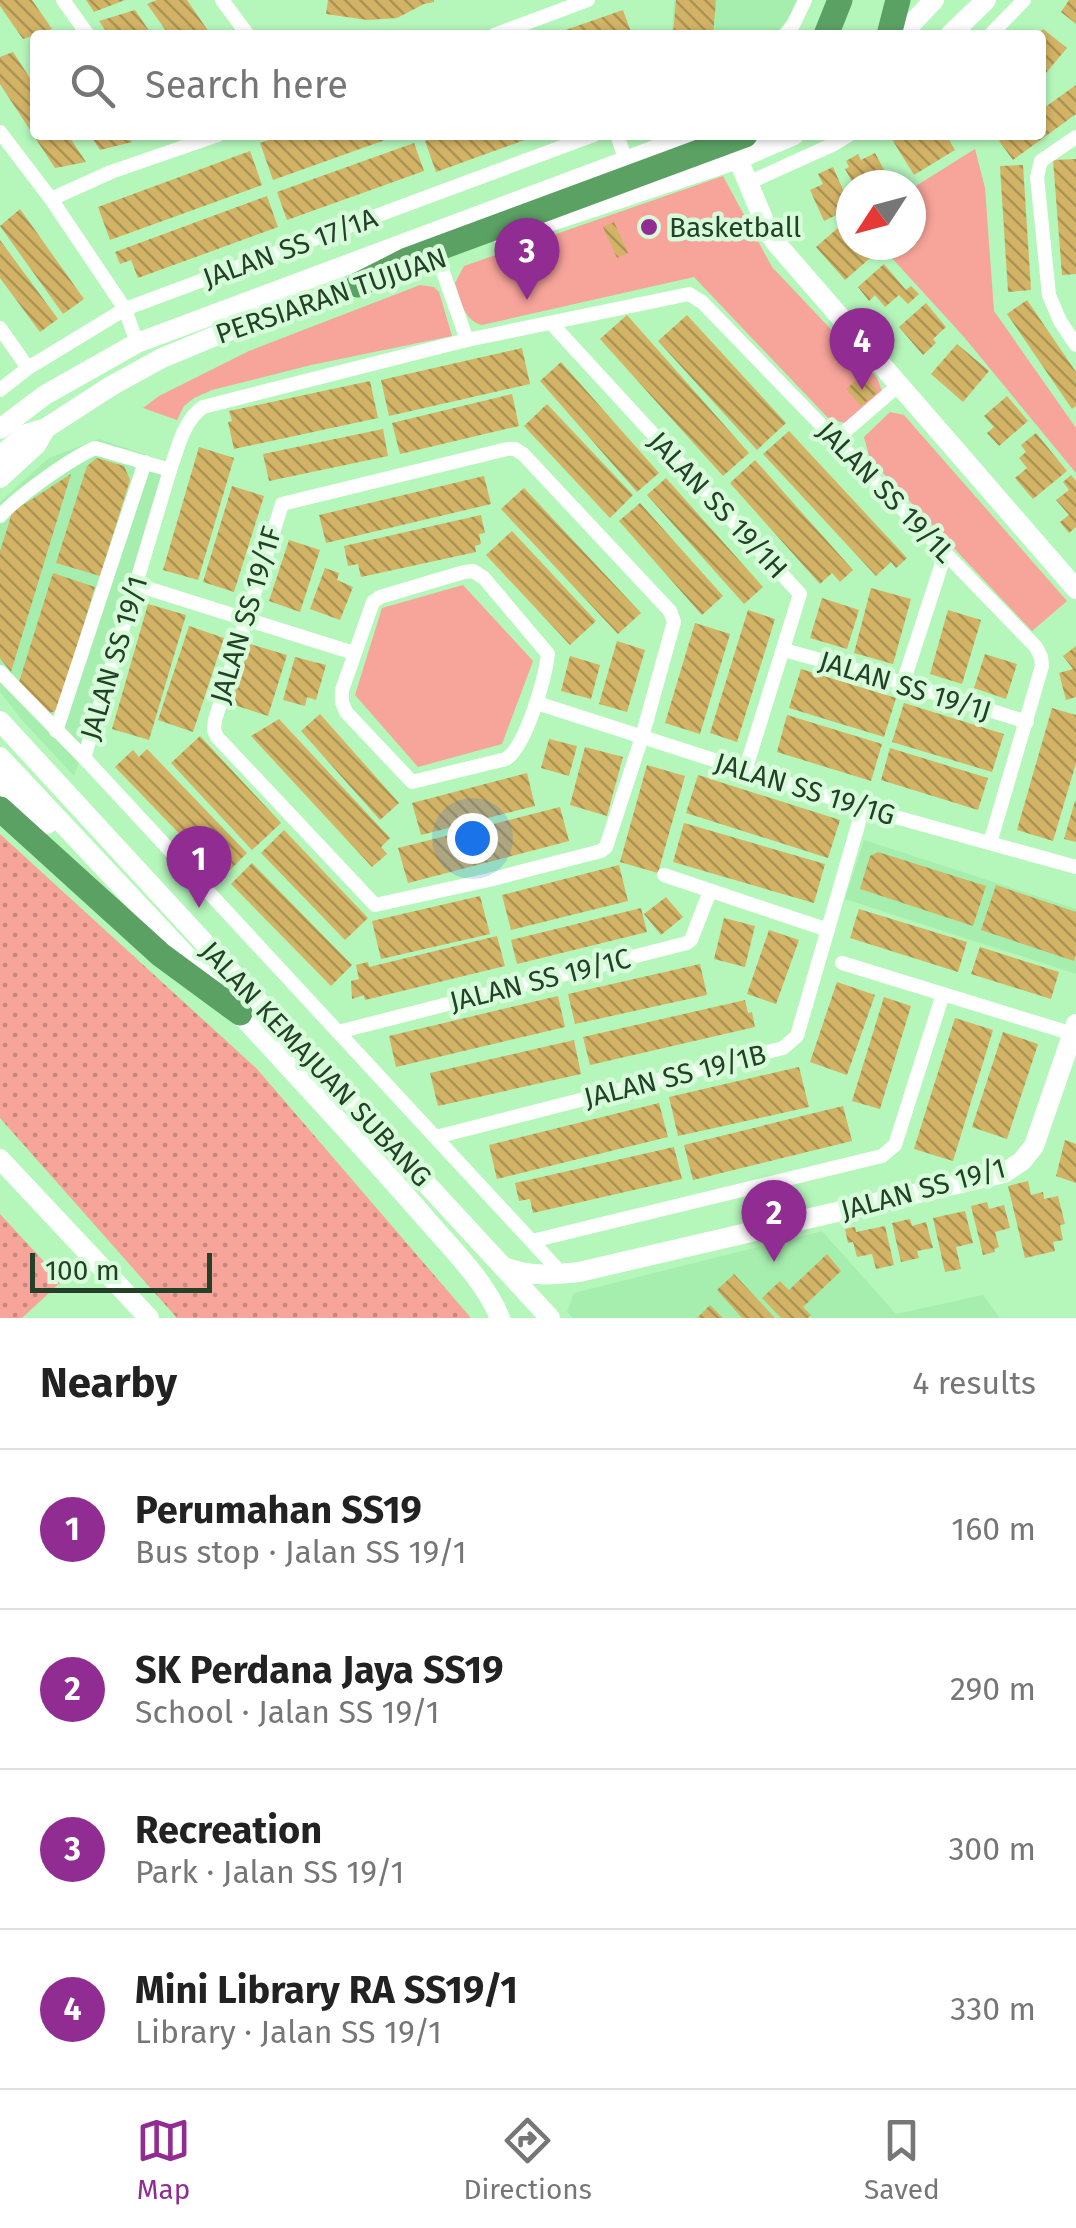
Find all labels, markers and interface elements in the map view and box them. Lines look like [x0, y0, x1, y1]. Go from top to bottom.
search box [30, 30, 1046, 140]
icon: search [65, 58, 120, 113]
text: Search here [145, 62, 348, 108]
north arrow [836, 170, 926, 260]
street label: JALAN SS 17/1A [198, 201, 382, 295]
place label: Basketball [669, 211, 801, 244]
marker: Basketball [638, 216, 660, 238]
pin: 3 [494, 218, 560, 300]
street label: PERSIARAN TUJUAN [211, 241, 451, 351]
pin: 4 [830, 308, 894, 390]
street label: JALAN SS 19/1L [810, 415, 962, 569]
street label: JALAN SS 19/1H [642, 425, 794, 585]
street label: JALAN SS 19/1F [203, 522, 289, 707]
street label: JALAN SS 19/1 [73, 572, 155, 744]
street label: JALAN SS 19/1J [815, 644, 995, 728]
street label: JALAN SS 19/1G [711, 746, 899, 832]
your location [447, 813, 498, 864]
pin: 1 [166, 826, 232, 908]
street label: JALAN KEMAJUAN SUBANG [194, 935, 438, 1193]
street label: JALAN SS 19/1C [446, 942, 634, 1018]
street label: JALAN SS 19/1B [581, 1037, 769, 1115]
street label: JALAN SS 19/1 [837, 1151, 1009, 1227]
pin: 2 [742, 1180, 806, 1262]
scale bar [30, 1248, 212, 1292]
text: 100 m [45, 1254, 120, 1287]
text: Nearby [40, 1358, 177, 1408]
text: 4 results [912, 1364, 1036, 1402]
text: Perumahan SS19 [135, 1487, 422, 1533]
text: 1 [65, 1510, 80, 1548]
text: 160 m [951, 1510, 1036, 1548]
text: Bus stop · Jalan SS 19/1 [135, 1533, 467, 1571]
text: SK Perdana Jaya SS19 [135, 1647, 504, 1693]
text: 2 [64, 1670, 81, 1708]
text: 290 m [950, 1670, 1036, 1708]
text: School · Jalan SS 19/1 [135, 1693, 440, 1731]
text: Recreation [135, 1807, 322, 1853]
text: 3 [64, 1830, 81, 1868]
text: 300 m [948, 1830, 1036, 1868]
text: Park · Jalan SS 19/1 [135, 1853, 404, 1891]
text: Mini Library RA SS19/1 [135, 1967, 518, 2013]
text: 4 [63, 1990, 82, 2028]
text: 330 m [950, 1990, 1036, 2028]
text: Library · Jalan SS 19/1 [135, 2013, 442, 2051]
tab: Map [136, 2113, 191, 2206]
tab: Directions [463, 2113, 592, 2206]
tab: Saved [864, 2113, 940, 2206]

